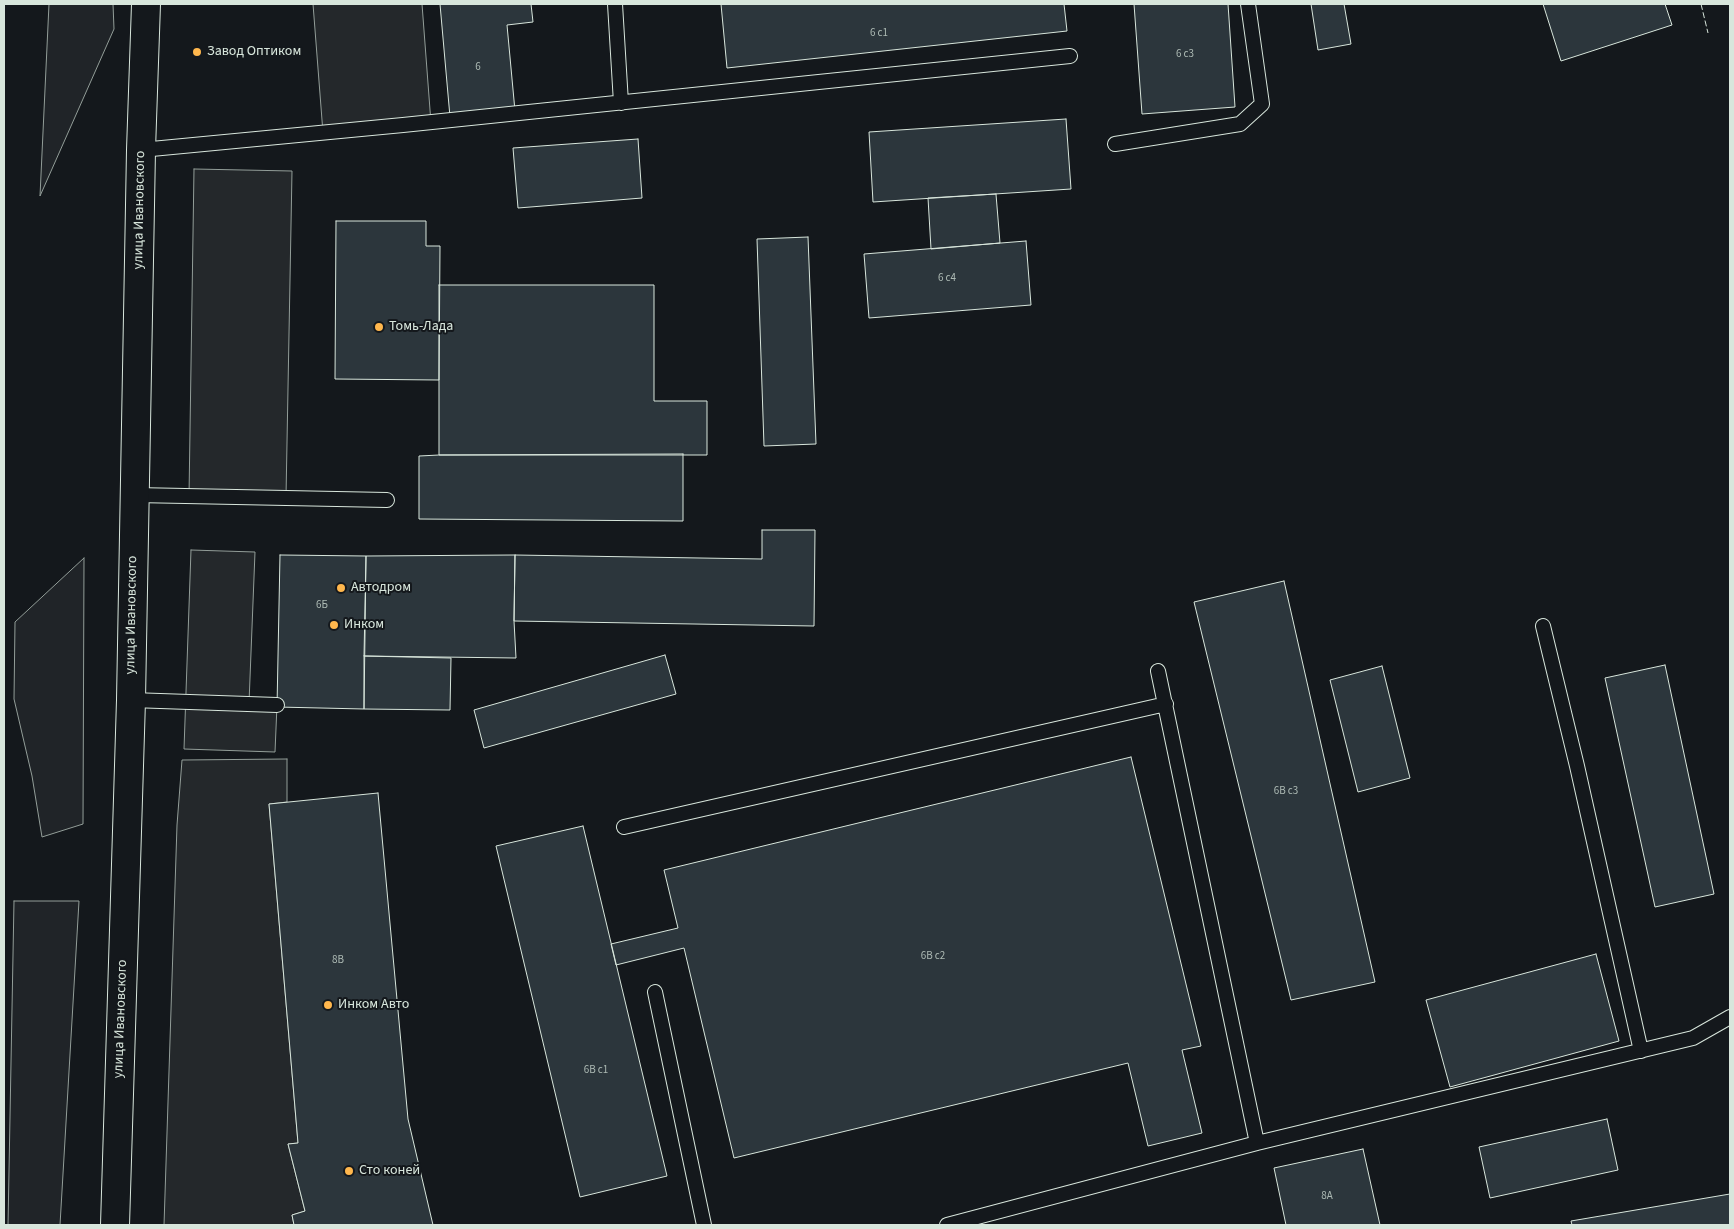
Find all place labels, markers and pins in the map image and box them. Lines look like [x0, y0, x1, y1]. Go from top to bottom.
place label: Завод Оптиком [207, 44, 301, 60]
marker: Завод Оптиком [191, 46, 203, 58]
place label: Томь-Лада [389, 319, 453, 335]
marker: Томь-Лада [373, 321, 385, 333]
place label: Автодром [351, 580, 411, 596]
marker: Автодром [335, 582, 347, 594]
place label: Инком [344, 617, 384, 633]
marker: Инком [328, 619, 340, 631]
place label: Инком Авто [338, 997, 409, 1013]
marker: Инком Авто [322, 999, 334, 1011]
place label: Сто коней [359, 1163, 420, 1179]
marker: Сто коней [343, 1165, 355, 1177]

